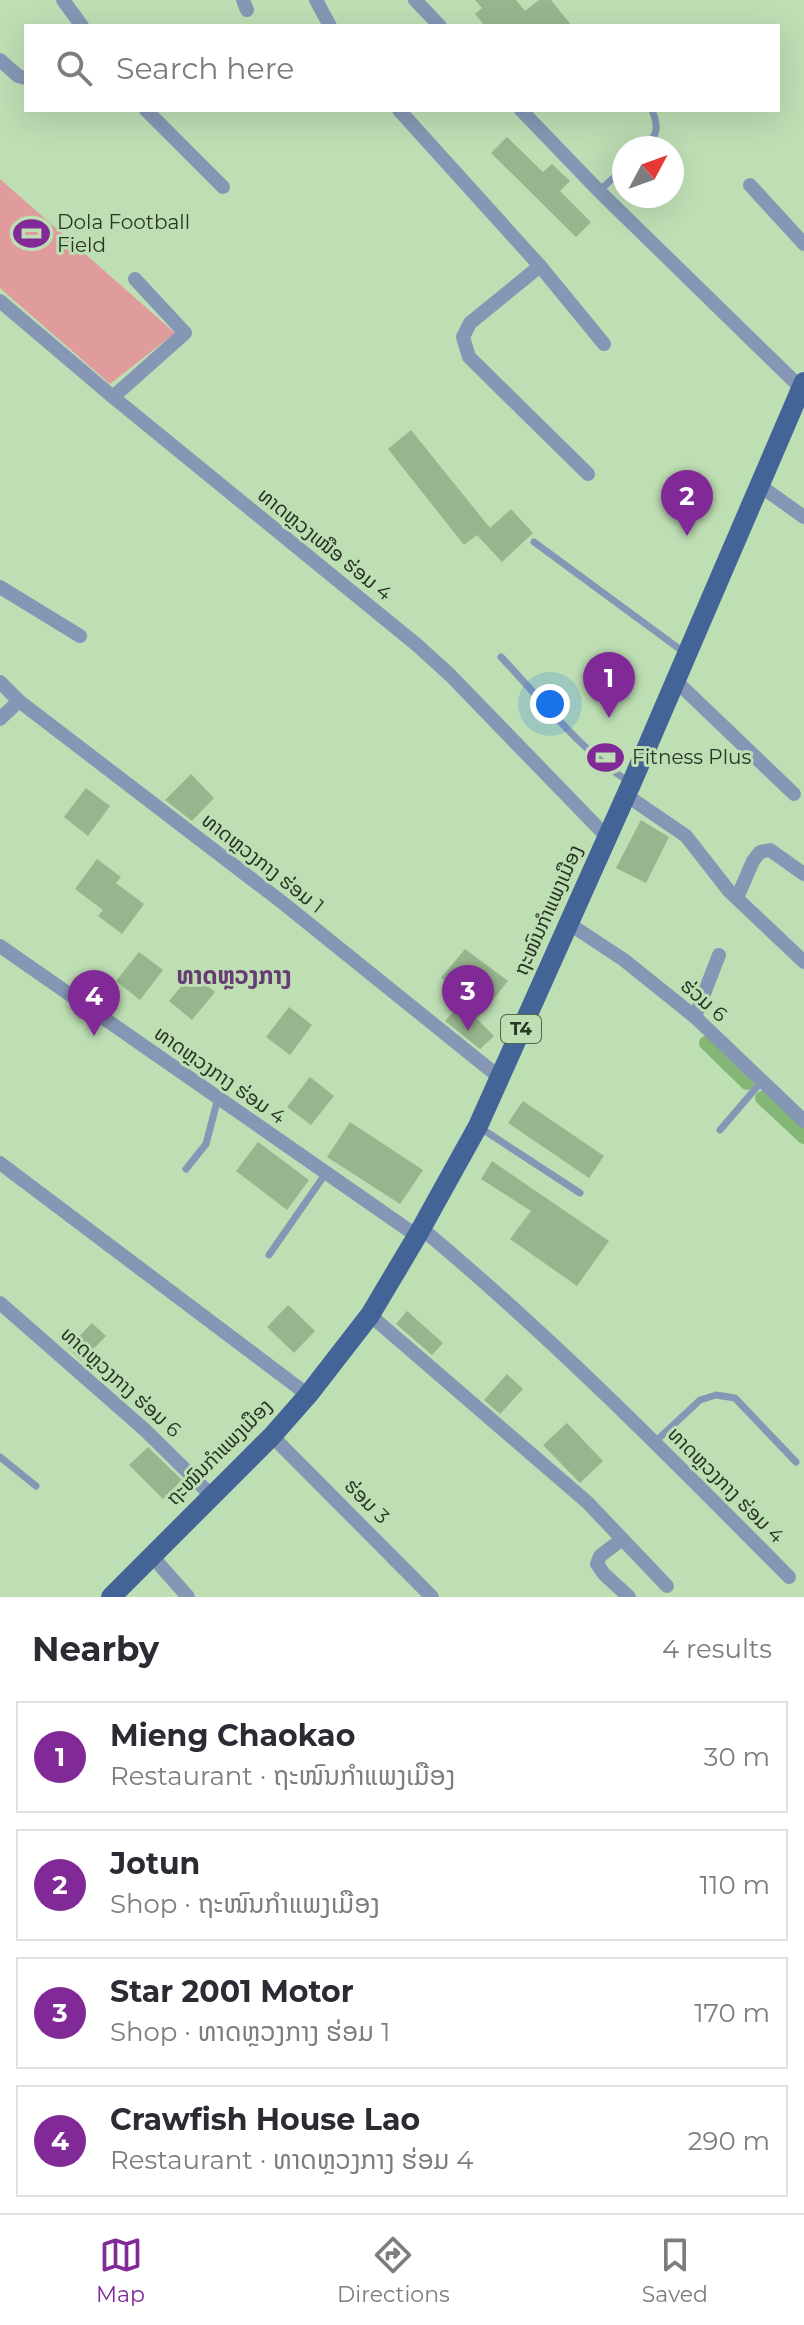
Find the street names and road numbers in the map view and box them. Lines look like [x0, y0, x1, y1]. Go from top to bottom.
street label: ທາດຫຼວງເໜືອ ຮ່ອມ 4 [253, 483, 397, 605]
street label: ທາດຫຼວງກາງ ຮ່ອມ 1 [197, 808, 329, 918]
street label: ຖະໜົນກຳແພງເມືອງ [509, 841, 587, 979]
street label: ຮ່ວມ 6 [676, 973, 732, 1027]
road number: T4 [501, 1015, 541, 1043]
street label: ທາດຫຼວງກາງ ຮ່ອມ 4 [150, 1021, 290, 1129]
street label: ທາດຫຼວງກາງ ຮ່ອມ 6 [56, 1322, 186, 1442]
street label: ຖະໜົນກຳແພງເມືອງ [161, 1394, 277, 1510]
street label: ທາດຫຼວງກາງ ຮ່ອມ 4 [663, 1422, 789, 1548]
street label: ຮ່ອມ 3 [340, 1474, 394, 1528]

